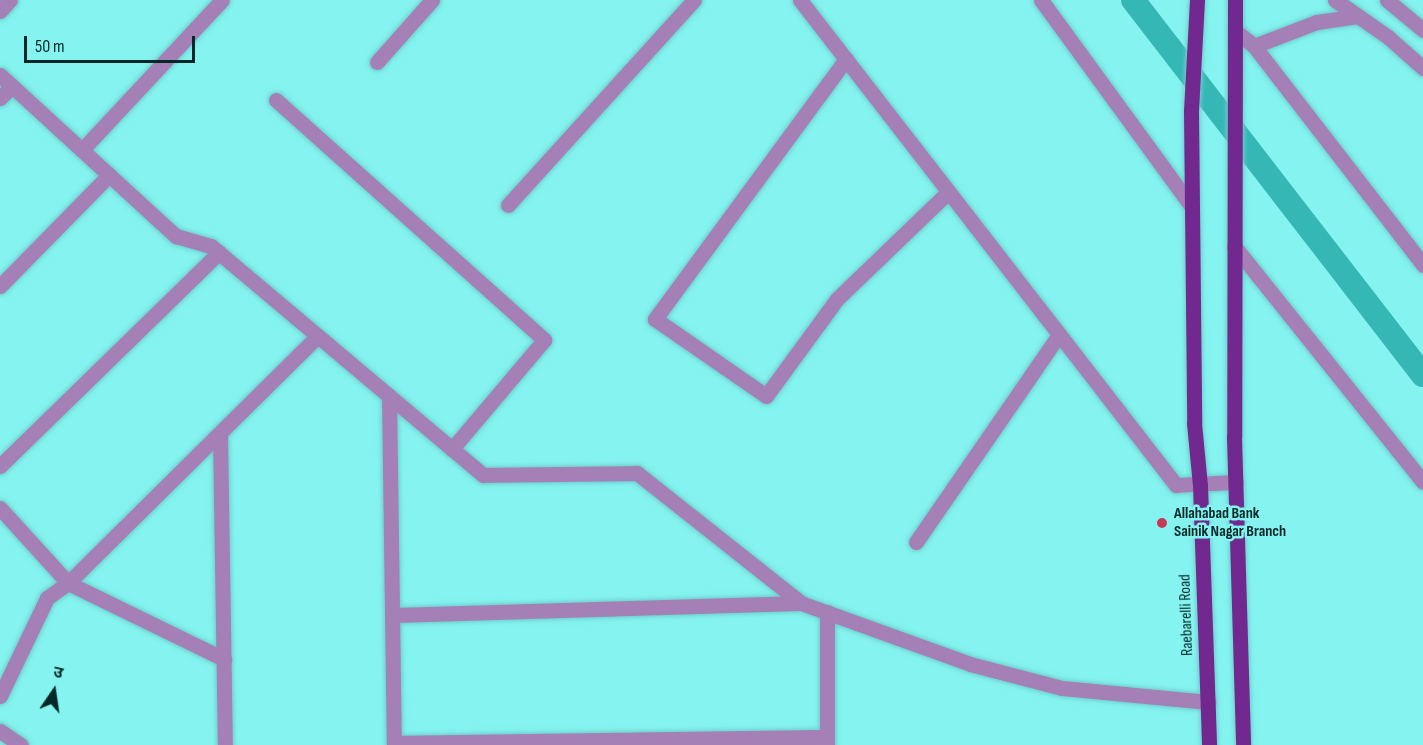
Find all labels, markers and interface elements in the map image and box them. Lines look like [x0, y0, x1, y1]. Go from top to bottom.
scale bar [27, 24, 198, 62]
text: 50 m [35, 36, 65, 57]
place label: Allahabad Bank Sainik Nagar Branch [1174, 504, 1286, 542]
marker: Allahabad Bank Sainik Nagar Branch [1155, 516, 1169, 530]
street label: Raebarelli Road [1176, 574, 1198, 656]
north arrow [24, 661, 84, 721]
text: उ [51, 663, 65, 683]

